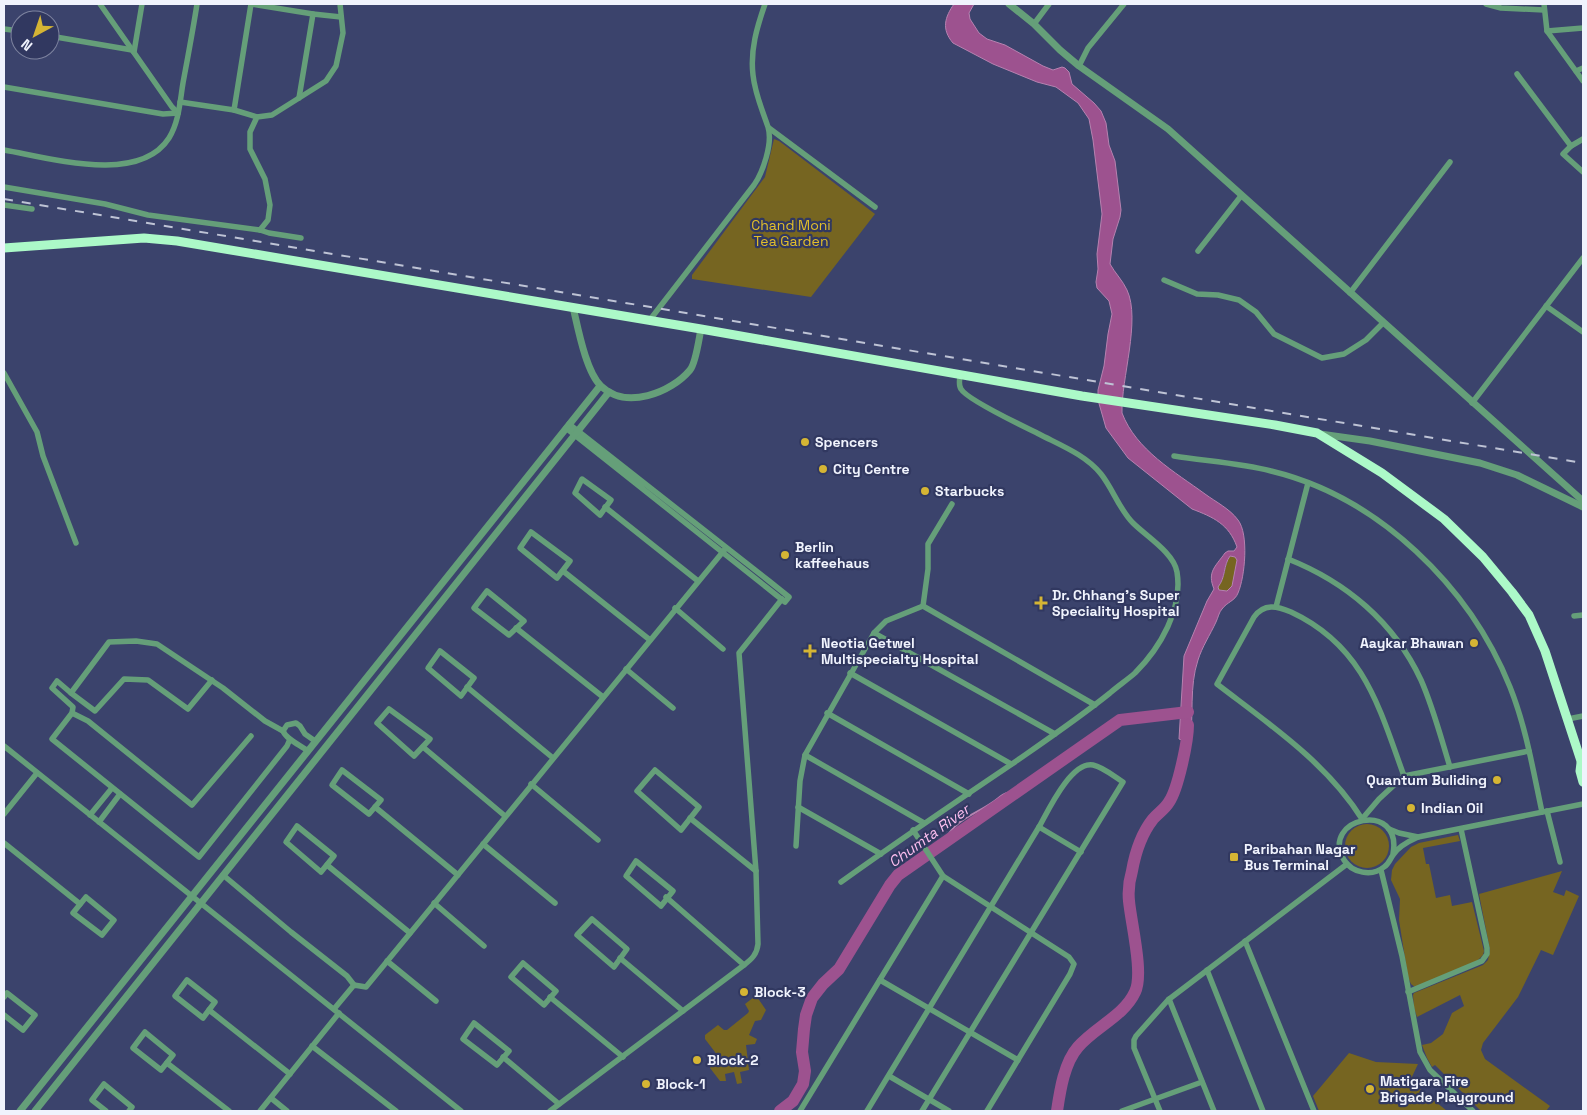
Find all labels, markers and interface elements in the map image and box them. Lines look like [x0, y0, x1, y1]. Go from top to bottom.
north arrow [10, 10, 60, 60]
text: N [17, 35, 36, 55]
park label: Chand Moni Tea Garden [751, 216, 831, 250]
place label: Spencers [815, 433, 878, 451]
marker: Spencers [799, 436, 811, 448]
place label: City Centre [833, 460, 910, 478]
marker: City Centre [817, 463, 829, 475]
place label: Starbucks [935, 482, 1004, 500]
marker: Starbucks [919, 485, 931, 497]
place label: Berlin kaffeehaus [795, 538, 869, 572]
marker: Berlin kaffeehaus [779, 549, 791, 561]
place label: Dr. Chhang's Super Speciality Hospital [1052, 586, 1180, 620]
marker: Dr. Chhang's Super Speciality Hospital [1034, 596, 1048, 610]
place label: Neotia Getwel Multispecialty Hospital [821, 634, 978, 668]
place label: Aaykar Bhawan [1360, 634, 1464, 652]
marker: Aaykar Bhawan [1468, 637, 1480, 649]
marker: Neotia Getwel Multispecialty Hospital [803, 644, 817, 658]
place label: Quantum Buliding [1366, 771, 1487, 789]
marker: Quantum Buliding [1491, 774, 1503, 786]
water label: Chumta River [885, 799, 974, 871]
place label: Indian Oil [1421, 799, 1483, 817]
marker: Indian Oil [1405, 802, 1417, 814]
place label: Paribahan Nagar Bus Terminal [1244, 840, 1356, 874]
marker: Paribahan Nagar Bus Terminal [1228, 851, 1240, 863]
place label: Block-3 [754, 983, 806, 1001]
marker: Block-3 [738, 986, 750, 998]
place label: Block-2 [707, 1051, 759, 1069]
marker: Block-2 [691, 1054, 703, 1066]
place label: Matigara Fire Brigade Playground [1380, 1072, 1514, 1106]
place label: Block-1 [656, 1075, 706, 1093]
marker: Block-1 [640, 1078, 652, 1090]
marker: Matigara Fire Brigade Playground [1364, 1083, 1376, 1095]

